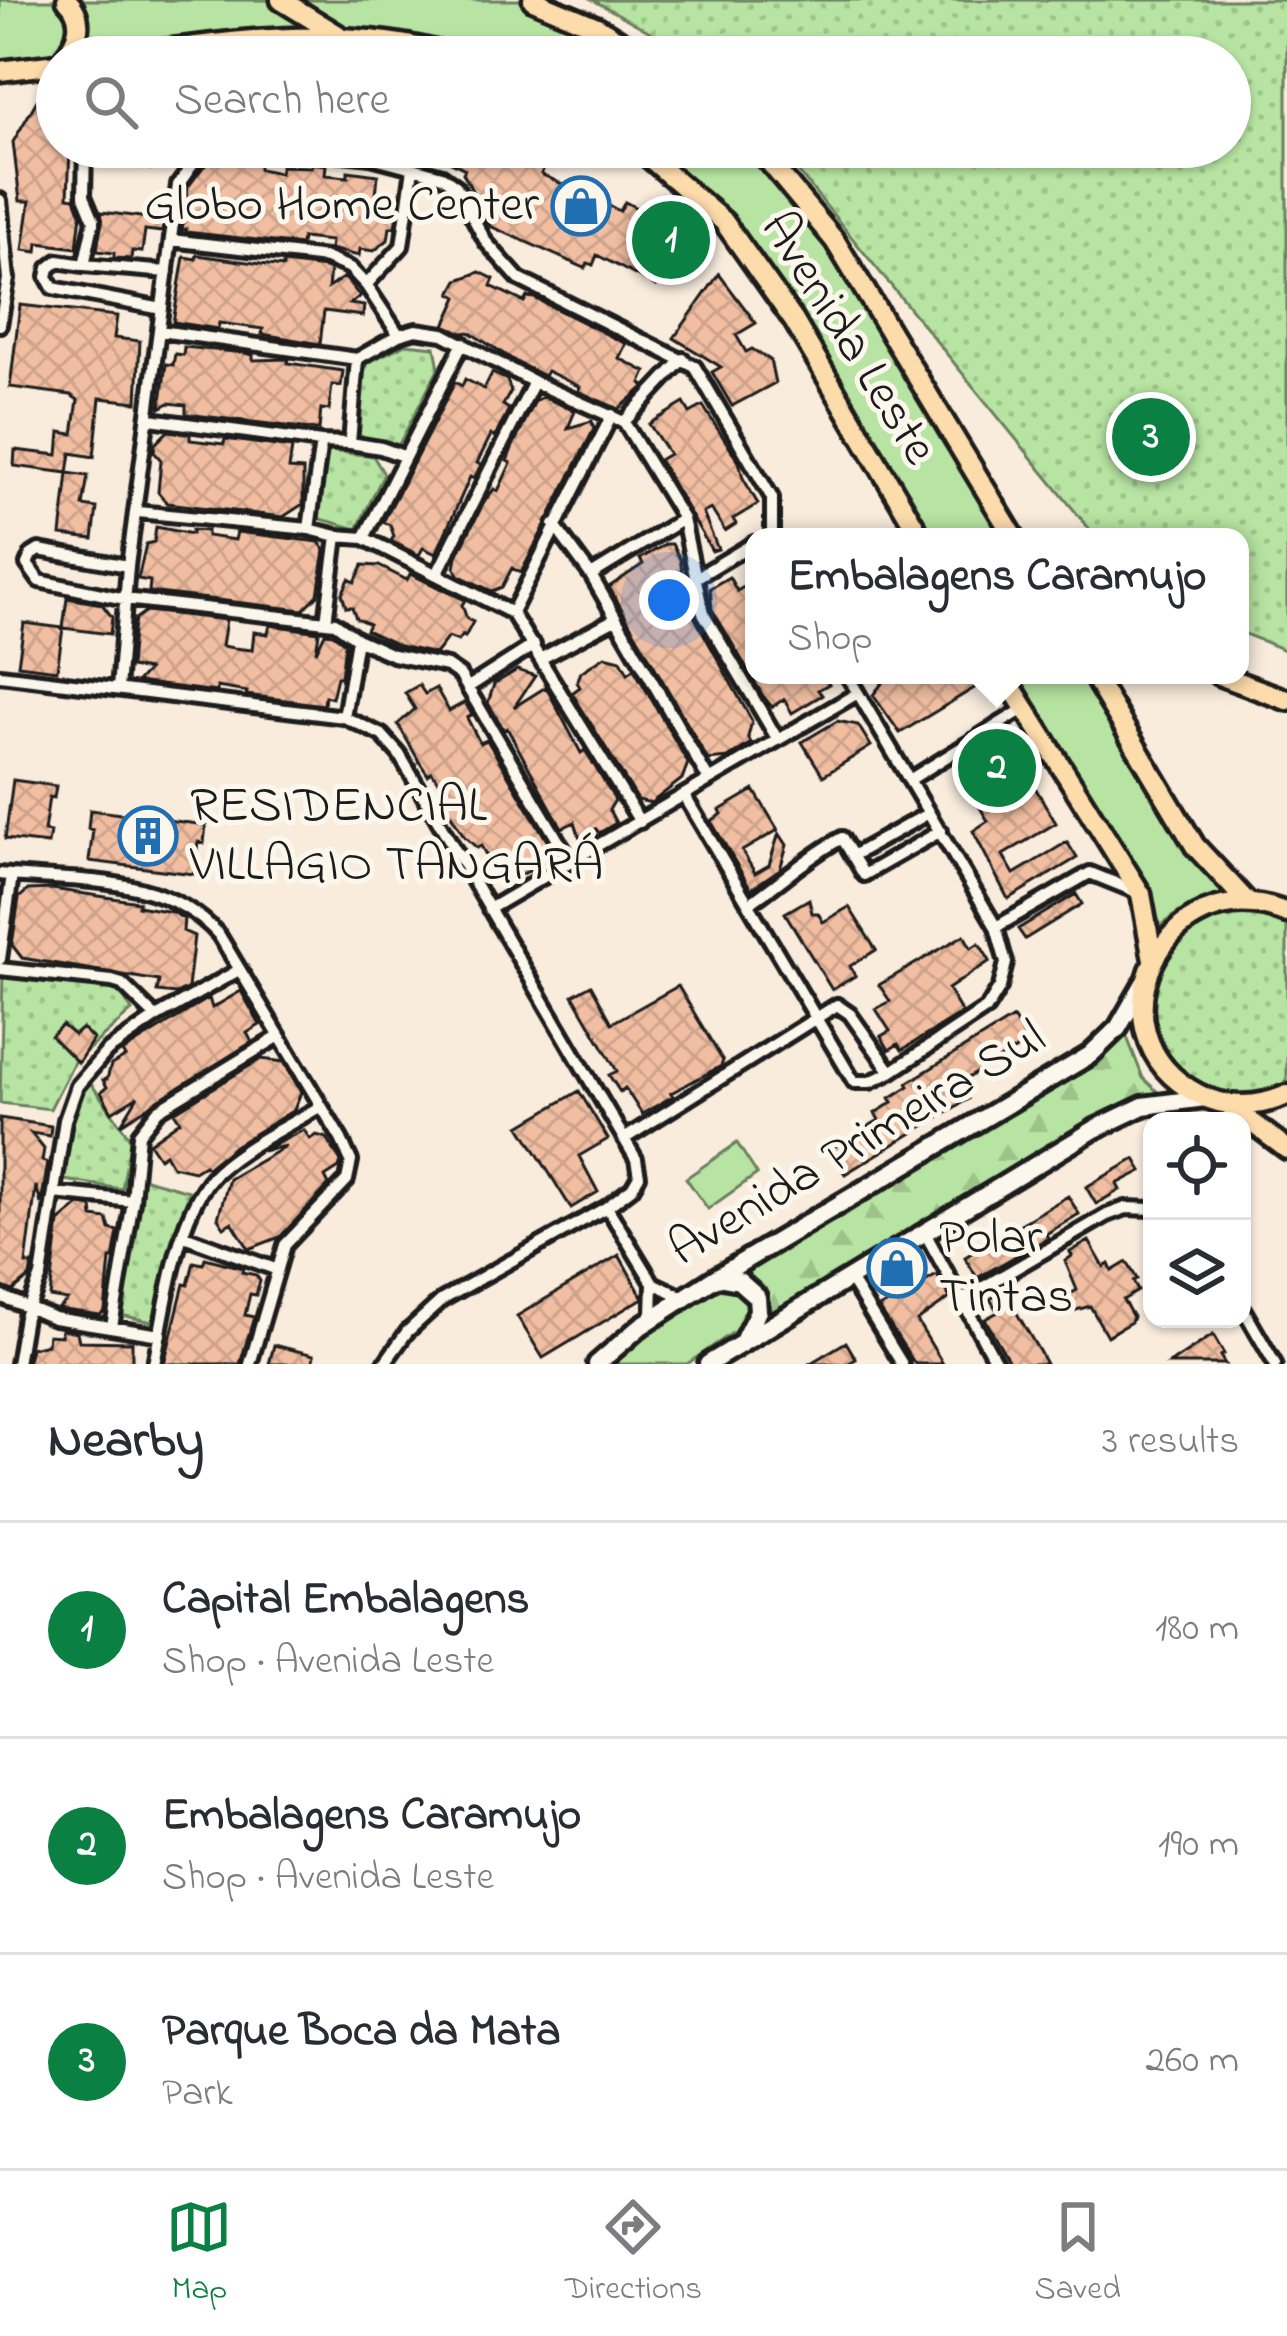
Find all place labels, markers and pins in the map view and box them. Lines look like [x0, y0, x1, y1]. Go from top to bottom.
place label: Globo Home Center [144, 169, 539, 244]
shop icon: Globo Home Center [550, 175, 612, 237]
pin: 1 [632, 195, 710, 285]
pin: 3 [1112, 392, 1190, 482]
pin: 2 [958, 723, 1036, 813]
place label: RESIDENCIAL VILLAGIO TANGARÁ [189, 770, 603, 904]
building icon: RESIDENCIAL VILLAGIO TANGARÁ [117, 805, 179, 867]
place label: Polar Tintas [939, 1202, 1073, 1336]
shop icon: Polar Tintas [866, 1237, 928, 1299]

